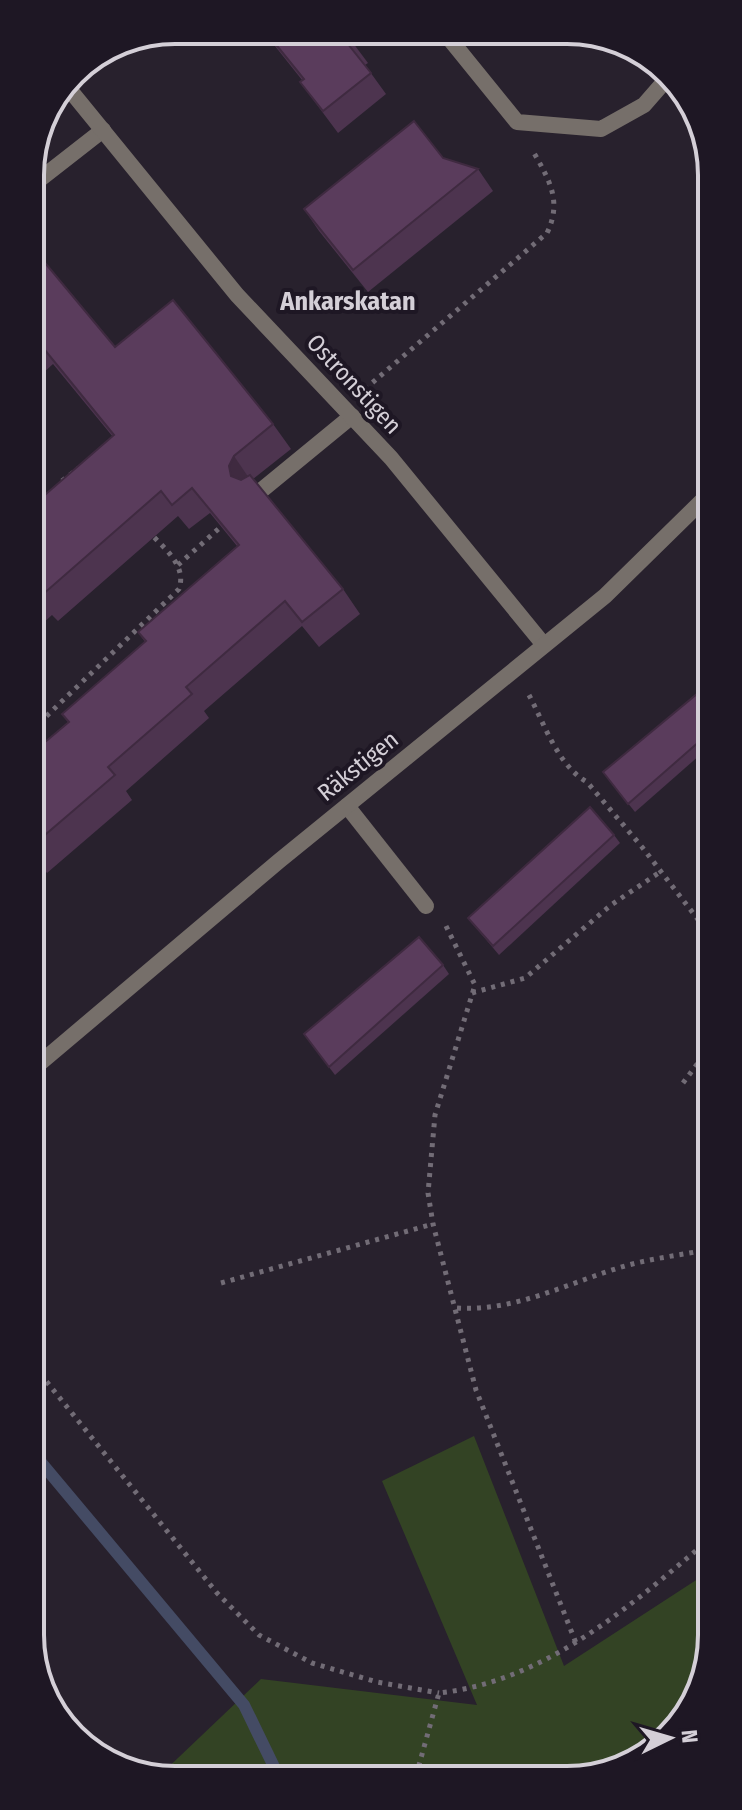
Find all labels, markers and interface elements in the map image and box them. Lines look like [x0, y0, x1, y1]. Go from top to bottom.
district label: Ankarskatan [279, 286, 416, 317]
street label: Ostronstigen [301, 328, 407, 440]
street label: Räkstigen [312, 725, 404, 807]
north arrow [630, 1698, 710, 1778]
text: N [675, 1729, 703, 1744]

